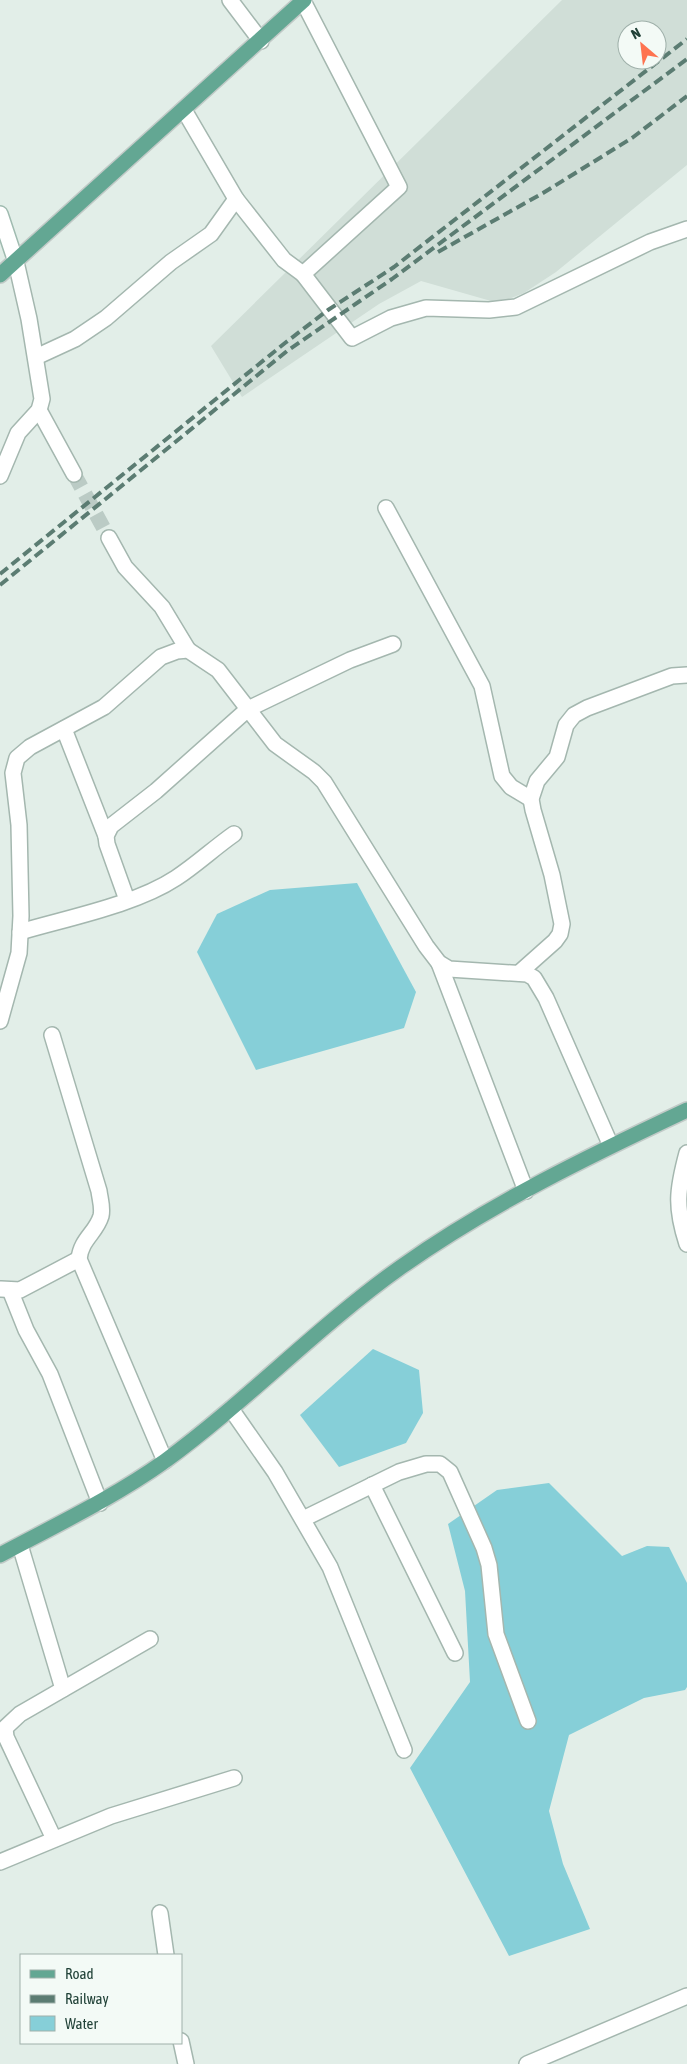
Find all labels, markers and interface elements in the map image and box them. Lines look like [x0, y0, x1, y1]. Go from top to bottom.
north arrow [617, 20, 667, 70]
text: N [628, 25, 643, 43]
legend [20, 1954, 182, 2044]
text: Road [65, 1965, 94, 1982]
text: Railway [65, 1990, 109, 2007]
text: Water [65, 2015, 98, 2032]

